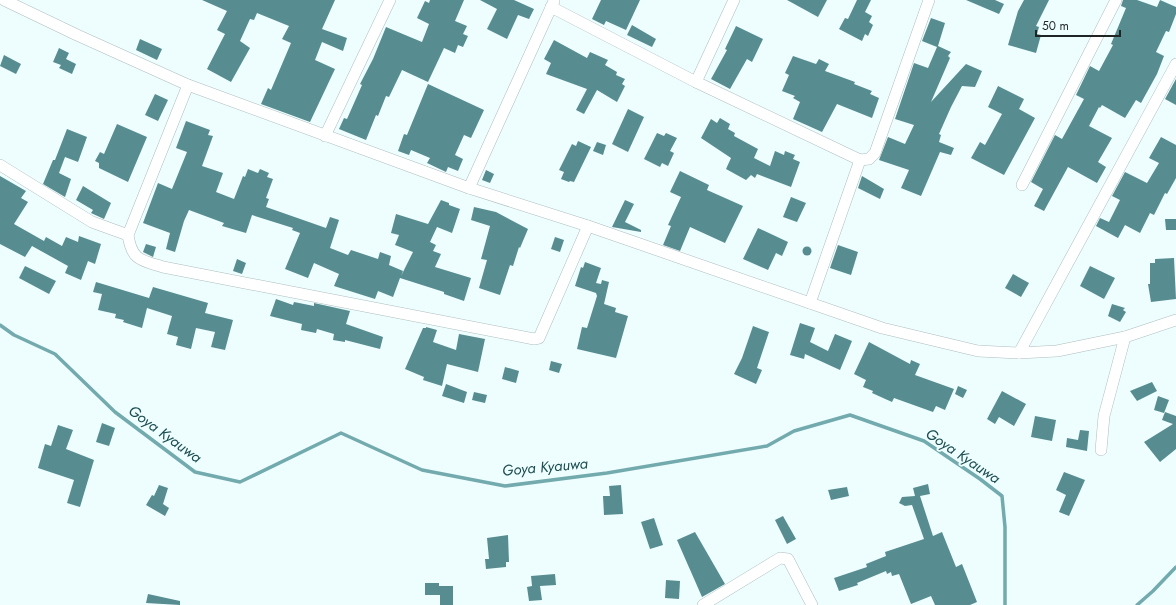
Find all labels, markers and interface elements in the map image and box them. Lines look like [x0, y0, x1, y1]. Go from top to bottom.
scale bar [1036, 12, 1120, 38]
text: 50 m [1042, 17, 1069, 35]
water label: Goya Kyauwa [124, 400, 207, 469]
water label: Goya Kyauwa [921, 423, 1005, 490]
water label: Goya Kyauwa [501, 452, 590, 482]

